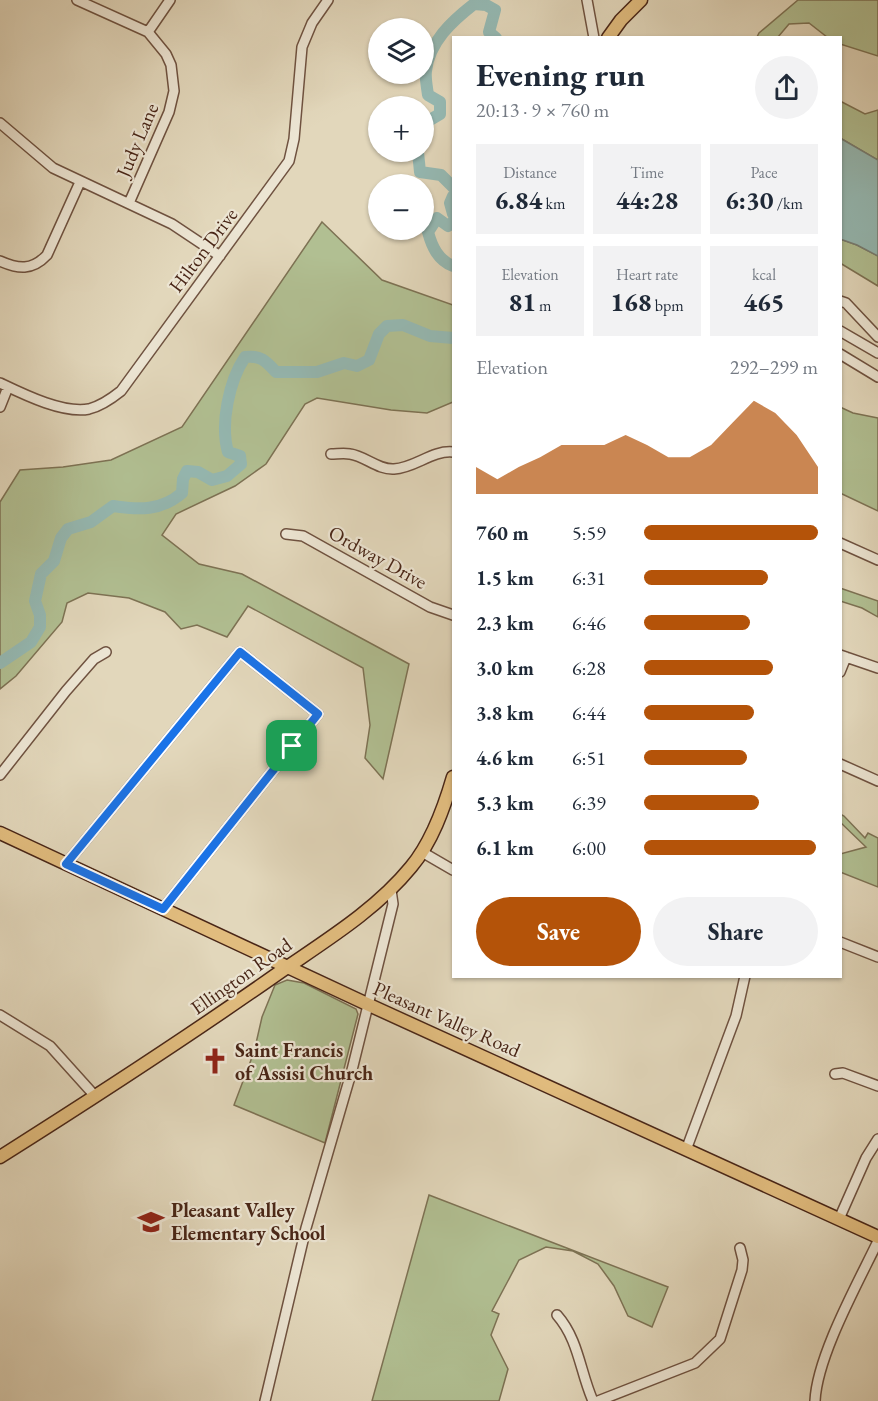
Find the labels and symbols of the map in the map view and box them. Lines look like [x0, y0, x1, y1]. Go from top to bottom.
street label: Judy Lane [109, 99, 164, 183]
street label: Hilton Drive [163, 202, 243, 298]
street label: Ordway Drive [324, 519, 432, 595]
pin [266, 720, 317, 771]
street label: Ellington Road [185, 931, 297, 1020]
street label: Pleasant Valley Road [369, 975, 525, 1063]
place label: Saint Francis of Assisi Church [235, 1037, 373, 1086]
church icon: Saint Francis of Assisi Church [200, 1046, 230, 1076]
place label: Pleasant Valley Elementary School [171, 1197, 326, 1246]
school or university icon: Pleasant Valley Elementary School [136, 1207, 166, 1237]

